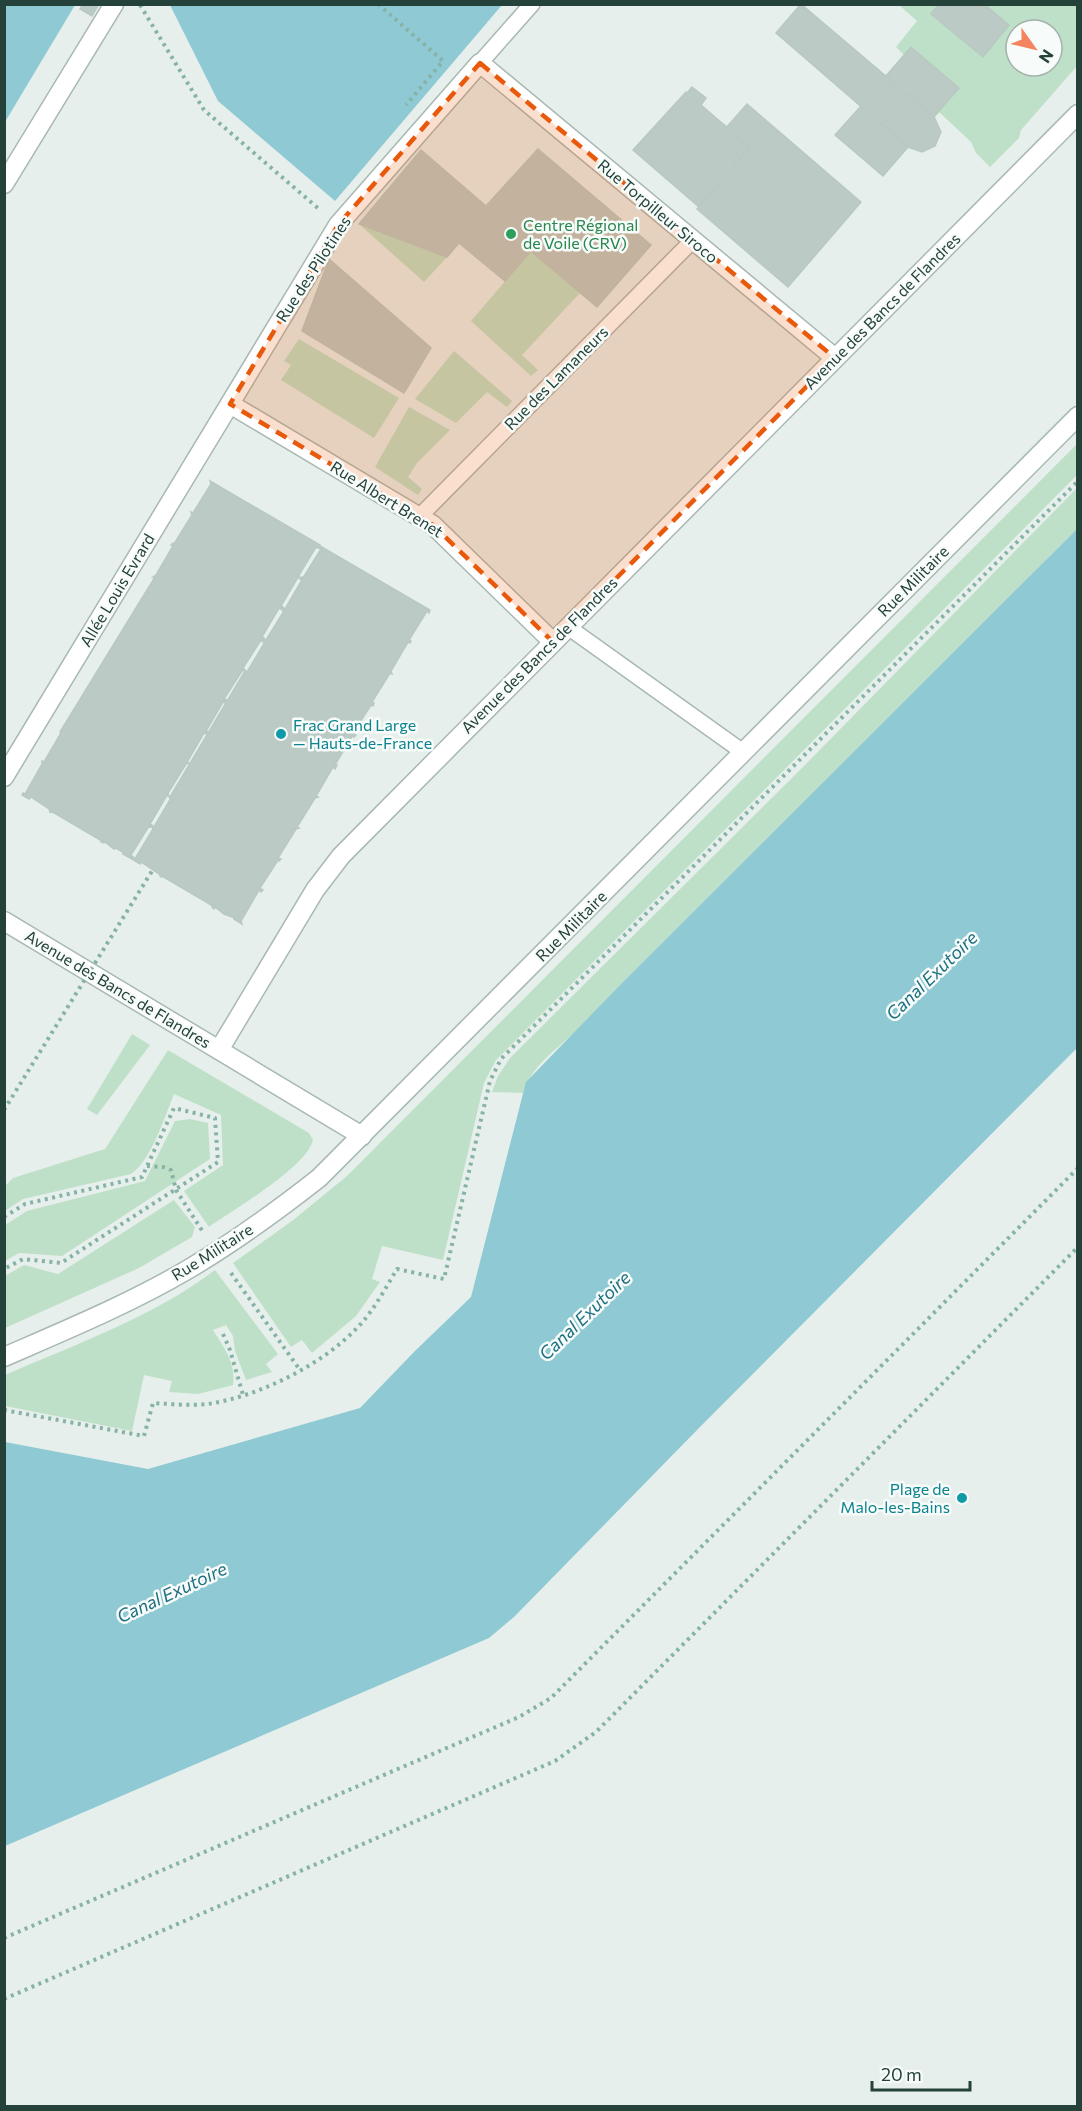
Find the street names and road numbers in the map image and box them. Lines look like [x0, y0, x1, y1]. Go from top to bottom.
street label: Rue Torpilleur Siroco [594, 155, 722, 267]
street label: Rue des Pilotines [271, 212, 354, 325]
street label: Avenue des Bancs de Flandres [800, 229, 964, 393]
street label: Rue des Lamaneurs [500, 322, 611, 433]
street label: Rue Albert Brenet [328, 456, 447, 541]
street label: Allée Louis Evrard [75, 530, 158, 650]
street label: Rue Militaire [873, 541, 952, 620]
street label: Avenue des Bancs de Flandres [457, 573, 621, 737]
street label: Rue Militaire [531, 886, 610, 965]
street label: Avenue des Bancs de Flandres [22, 926, 214, 1052]
street label: Rue Militaire [168, 1219, 256, 1284]

